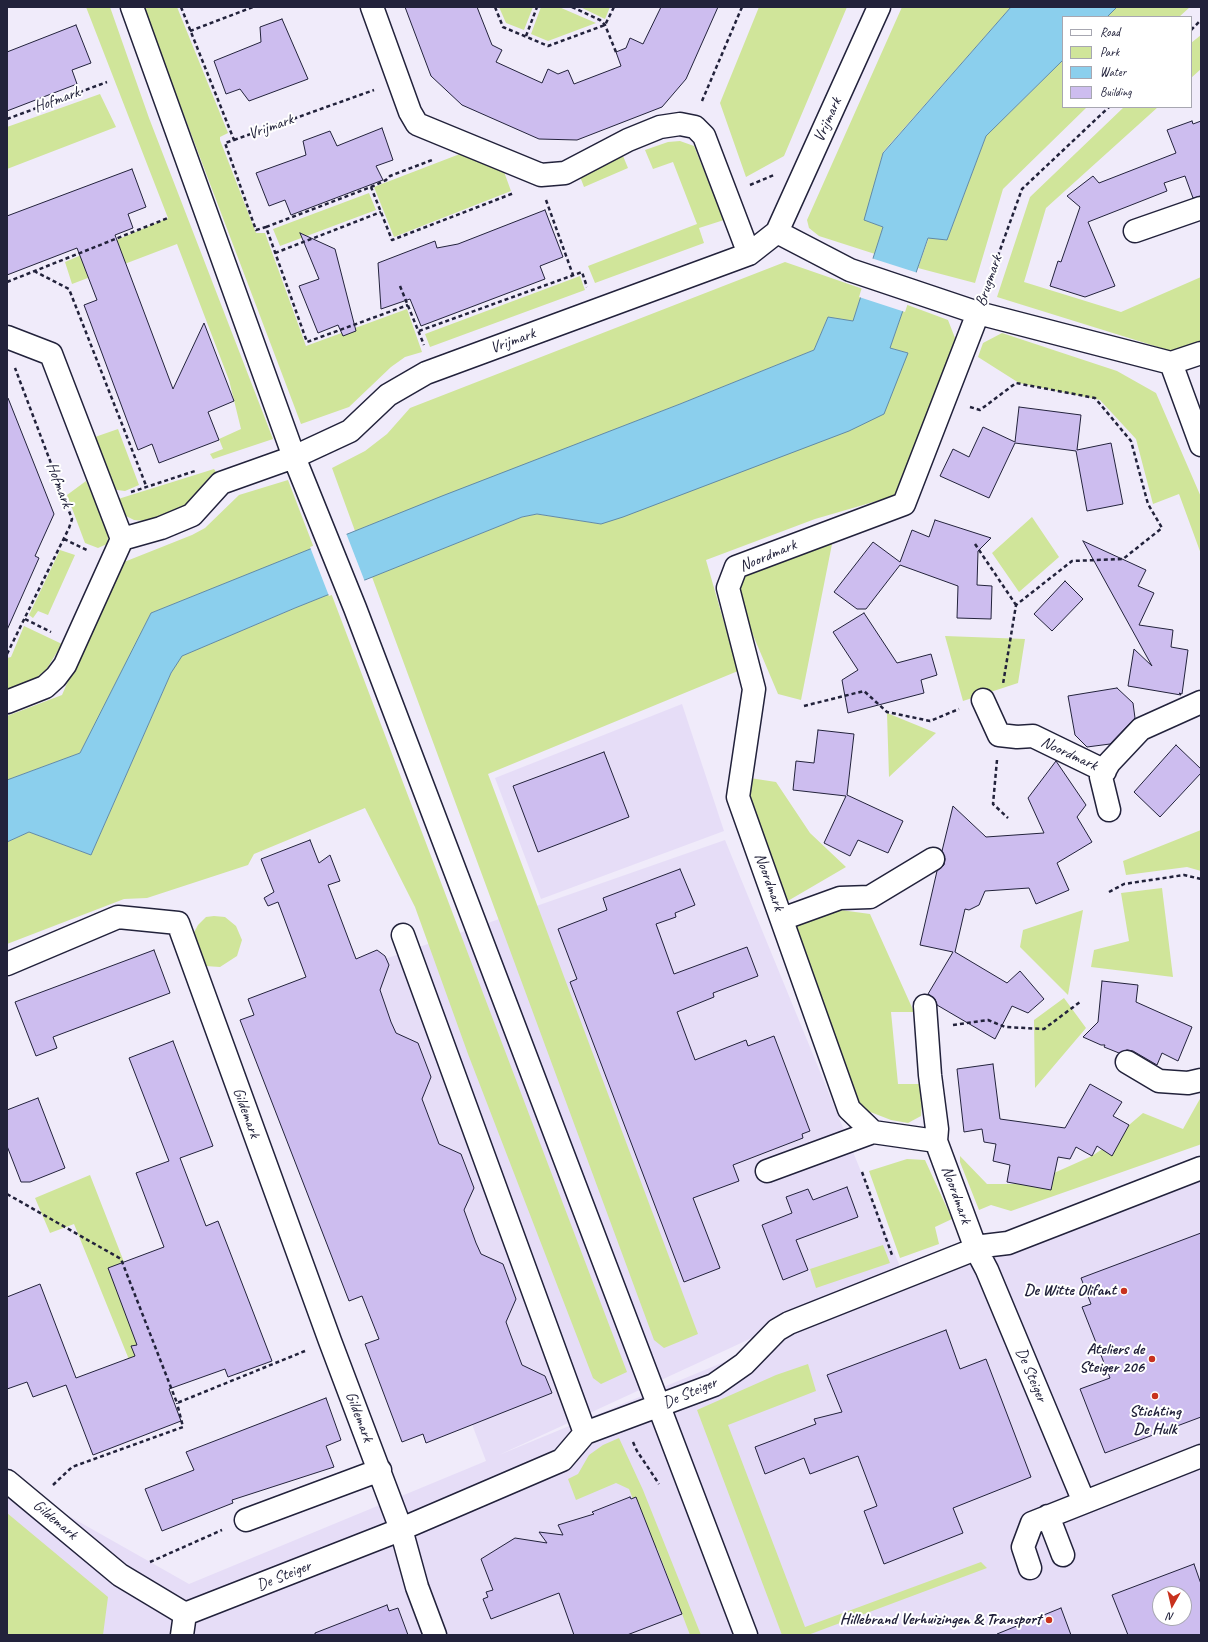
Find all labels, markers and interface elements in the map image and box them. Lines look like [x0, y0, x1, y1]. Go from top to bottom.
legend [1062, 16, 1192, 108]
text: Road [1100, 24, 1120, 40]
text: Park [1100, 44, 1119, 60]
text: Water [1100, 64, 1126, 80]
street label: Hofmark [32, 83, 82, 117]
text: Building [1100, 84, 1132, 100]
street label: Vrijmark [810, 95, 846, 145]
street label: Vrijmark [246, 110, 296, 144]
street label: Brugmark [971, 253, 1007, 309]
street label: Vrijmark [488, 324, 538, 358]
street label: Hofmark [42, 460, 76, 510]
street label: Noordmark [737, 535, 799, 577]
street label: Noordmark [1038, 733, 1100, 775]
street label: Noordmark [750, 851, 788, 913]
street label: Gildemark [228, 1085, 264, 1141]
street label: Noordmark [937, 1164, 975, 1226]
place label: De Witte Olifant [1024, 1281, 1116, 1301]
marker: De Witte Olifant [1119, 1286, 1129, 1296]
place label: Ateliers de Steiger 206 [1079, 1340, 1144, 1378]
street label: De Steiger [1011, 1345, 1051, 1405]
marker: Ateliers de Steiger 206 [1147, 1354, 1157, 1364]
street label: De Steiger [660, 1373, 720, 1413]
street label: Gildemark [341, 1389, 377, 1445]
marker: Stichting De Hulk [1150, 1391, 1160, 1401]
place label: Stichting De Hulk [1129, 1402, 1181, 1440]
street label: Gildemark [29, 1496, 81, 1544]
street label: De Steiger [254, 1556, 314, 1596]
north arrow [1152, 1586, 1192, 1626]
text: N [1166, 1609, 1175, 1624]
place label: Hillebrand Verhuizingen & Transport [840, 1610, 1041, 1630]
marker: Hillebrand Verhuizingen & Transport [1044, 1615, 1054, 1625]

